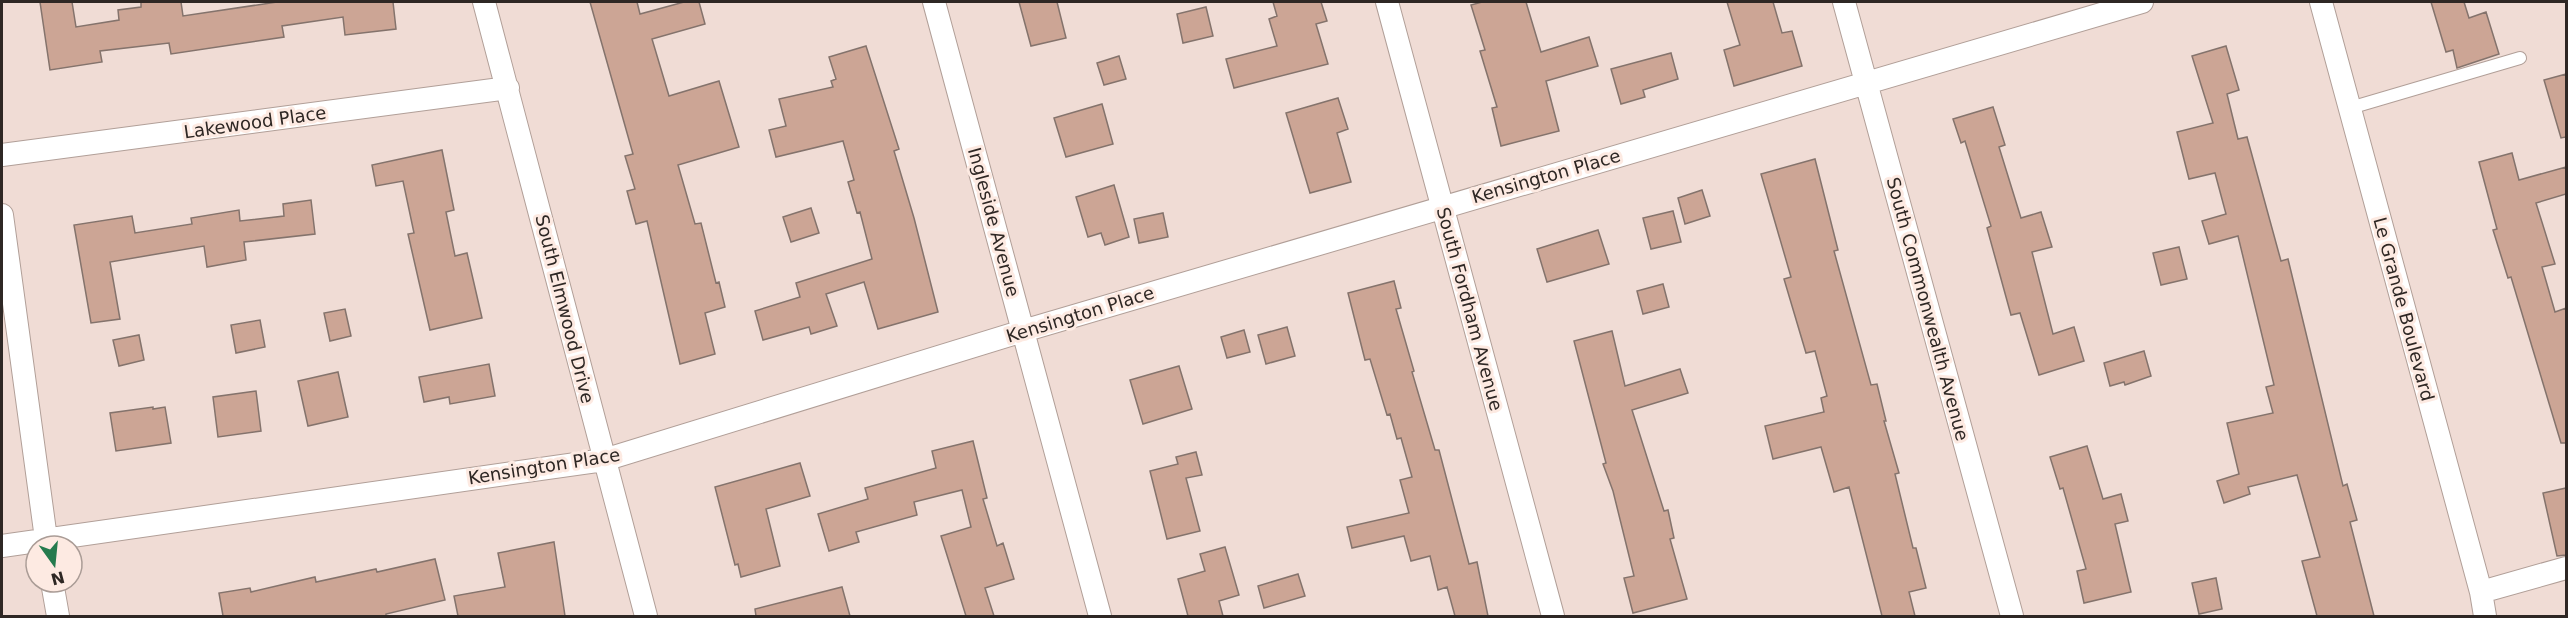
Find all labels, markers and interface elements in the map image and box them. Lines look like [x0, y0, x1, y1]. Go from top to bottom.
street label: Lakewood Place [182, 102, 328, 142]
street label: Ingleside Avenue [964, 145, 1024, 299]
street label: Kensington Place [1469, 145, 1623, 207]
street label: South Commonwealth Avenue [1883, 175, 1973, 443]
street label: South Fordham Avenue [1433, 205, 1507, 413]
street label: South Elmwood Drive [531, 212, 599, 406]
street label: Le Grande Boulevard [2369, 215, 2439, 403]
street label: Kensington Place [1003, 281, 1157, 347]
street label: Kensington Place [466, 444, 622, 488]
north arrow [24, 534, 84, 594]
text: N [49, 567, 67, 589]

